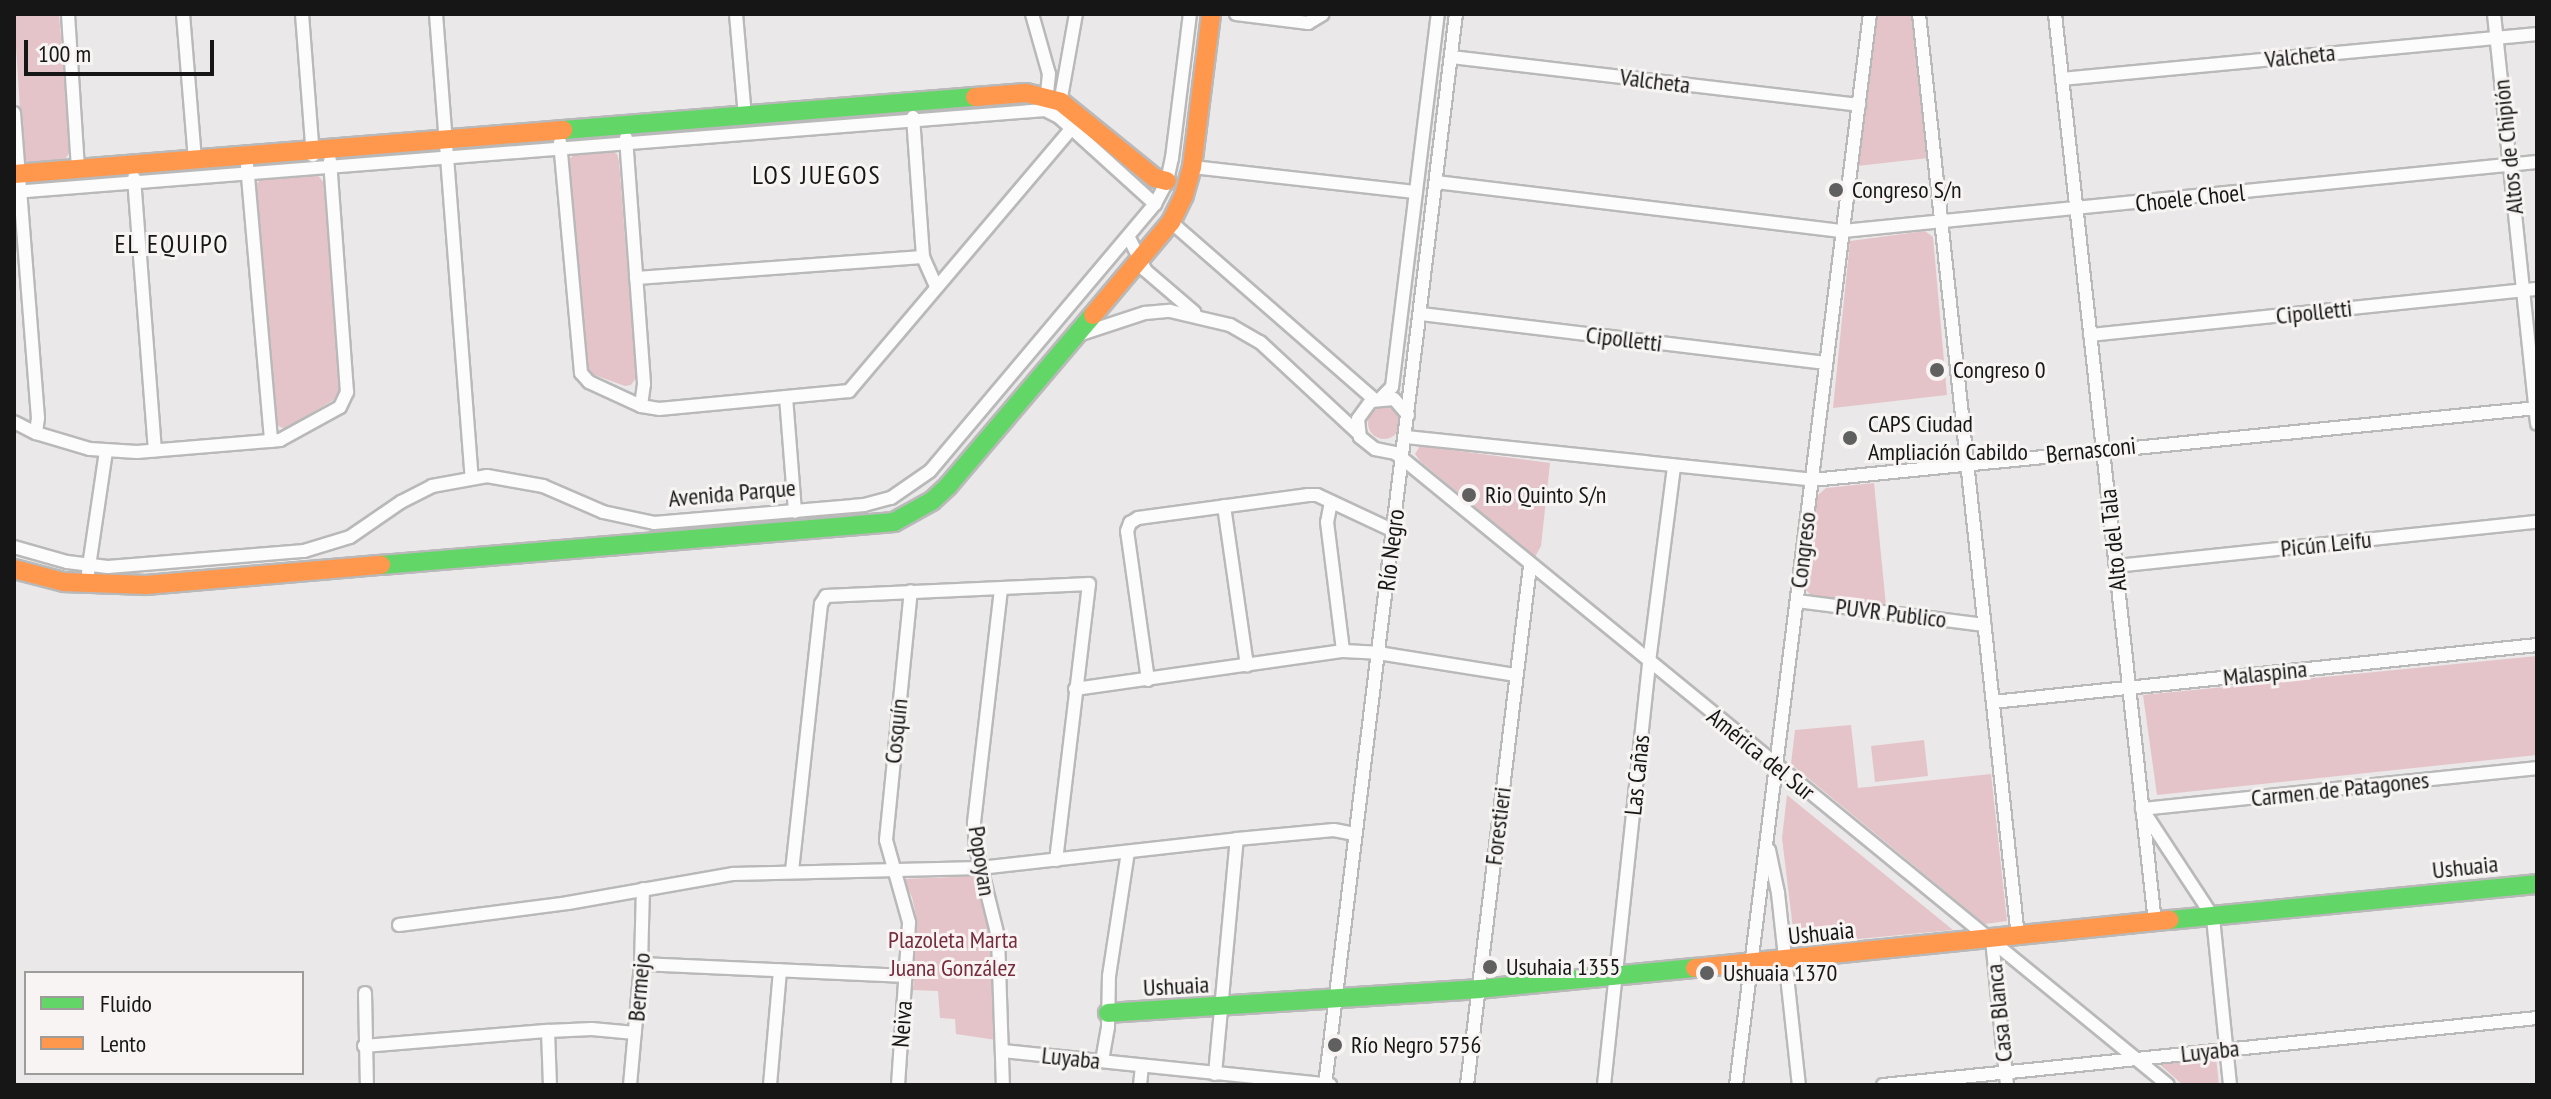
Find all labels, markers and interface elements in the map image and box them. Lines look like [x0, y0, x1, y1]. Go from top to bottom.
scale bar [28, 24, 218, 74]
text: 100 m [38, 38, 91, 69]
street label: Valcheta [2263, 38, 2337, 74]
street label: Valcheta [1618, 62, 1692, 100]
street label: Altos de Chipión [2487, 78, 2529, 216]
district label: LOS JUEGOS [752, 159, 882, 191]
place label: Congreso S/n [1852, 176, 1962, 204]
street label: Choele Choel [2134, 178, 2246, 218]
marker: Congreso S/n [1827, 181, 1845, 199]
district label: EL EQUIPO [114, 228, 230, 260]
street label: Cipolletti [2274, 294, 2354, 330]
street label: Cipolletti [1584, 320, 1664, 358]
place label: Congreso 0 [1953, 356, 2045, 384]
marker: Congreso 0 [1928, 361, 1946, 379]
place label: CAPS Ciudad Ampliación Cabildo [1868, 410, 2028, 466]
marker: CAPS Ciudad Ampliación Cabildo [1839, 427, 1861, 449]
street label: Bernasconi [2045, 431, 2137, 469]
street label: Avenida Parque [667, 473, 797, 513]
place label: Rio Quinto S/n [1485, 481, 1606, 509]
marker: Rio Quinto S/n [1460, 486, 1478, 504]
street label: Alto del Tala [2093, 487, 2133, 593]
street label: Río Negro [1372, 507, 1410, 593]
street label: Congreso [1784, 510, 1822, 590]
street label: Picún Leifu [2279, 525, 2373, 563]
street label: PUVR Publico [1834, 592, 1948, 634]
street label: Malaspina [2222, 654, 2308, 692]
street label: Cosquín [878, 697, 914, 765]
street label: América del Sur [1701, 702, 1821, 806]
street label: Las Cañas [1618, 733, 1656, 817]
street label: Carmen de Patagones [2250, 765, 2430, 813]
street label: Forestieri [1479, 785, 1517, 867]
street label: Popoyan [962, 824, 1002, 898]
street label: Ushuaia [2431, 849, 2499, 885]
street label: Ushuaia [1787, 915, 1855, 951]
park label: Plazoleta Marta Juana González [888, 926, 1018, 982]
street label: Bermejo [622, 951, 656, 1023]
place label: Usuhaia 1355 [1506, 953, 1620, 981]
marker: Usuhaia 1355 [1481, 958, 1499, 976]
place label: Ushuaia 1370 [1723, 959, 1837, 987]
street label: Casa Blanca [1980, 963, 2018, 1063]
marker: Ushuaia 1370 [1698, 964, 1716, 982]
street label: Ushuaia [1142, 970, 1210, 1002]
legend [24, 971, 304, 1075]
text: Fluido [100, 988, 152, 1019]
street label: Neiva [886, 1000, 918, 1048]
text: Lento [100, 1028, 146, 1059]
place label: Río Negro 5756 [1351, 1031, 1481, 1059]
street label: Luyaba [2179, 1034, 2241, 1068]
marker: Río Negro 5756 [1326, 1036, 1344, 1054]
street label: Luyaba [1040, 1041, 1102, 1075]

